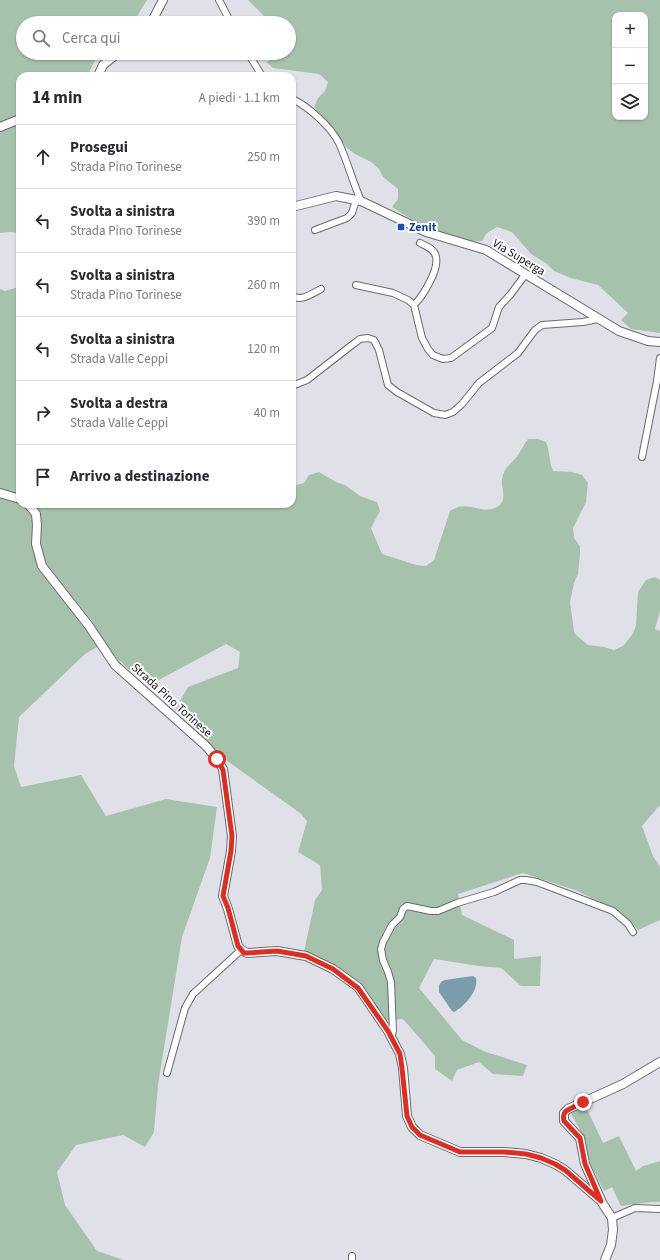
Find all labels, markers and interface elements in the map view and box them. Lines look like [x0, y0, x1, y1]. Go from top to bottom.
map controls [612, 12, 648, 120]
button: + [612, 12, 648, 48]
search box [16, 16, 296, 60]
icon: search [30, 27, 52, 49]
text: Cerca qui [62, 28, 121, 49]
button: − [612, 48, 648, 84]
button: layers [612, 84, 648, 120]
text: 14 min [32, 86, 82, 110]
text: A piedi · 1.1 km [199, 89, 280, 107]
text: Prosegui [70, 137, 128, 158]
icon: ahead [32, 146, 54, 168]
text: 250 m [247, 148, 280, 166]
text: Strada Pino Torinese [70, 158, 182, 176]
text: Svolta a sinistra [70, 201, 175, 222]
icon: left [32, 210, 54, 232]
text: 390 m [247, 212, 280, 230]
place label: Zenit [409, 219, 437, 236]
text: Strada Pino Torinese [70, 222, 182, 240]
marker: Zenit [396, 222, 406, 232]
street label: Via Superga [489, 235, 548, 280]
text: Svolta a sinistra [70, 265, 175, 286]
icon: left [32, 274, 54, 296]
text: 260 m [247, 276, 280, 294]
text: Strada Pino Torinese [70, 286, 182, 304]
text: Svolta a sinistra [70, 329, 175, 350]
icon: left [32, 338, 54, 360]
text: 120 m [247, 340, 280, 358]
text: Strada Valle Ceppi [70, 350, 168, 368]
text: Svolta a destra [70, 393, 168, 414]
icon: right [32, 402, 54, 424]
text: 40 m [254, 404, 280, 422]
text: Strada Valle Ceppi [70, 414, 168, 432]
icon: arrive [32, 466, 54, 488]
text: Arrivo a destinazione [70, 466, 209, 487]
street label: Strada Pino Torinese [128, 660, 216, 741]
route start [208, 750, 226, 768]
route end [574, 1093, 592, 1111]

